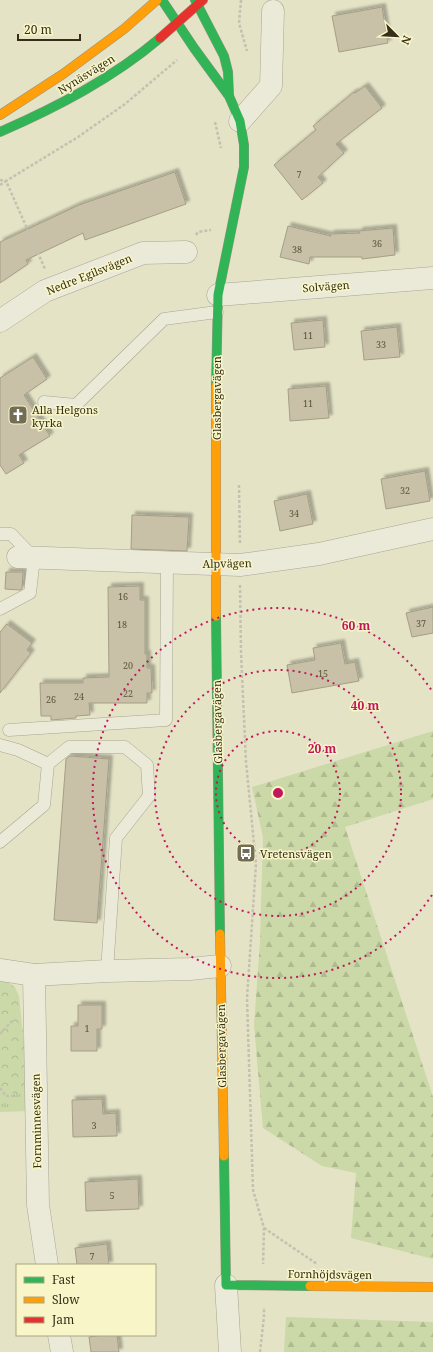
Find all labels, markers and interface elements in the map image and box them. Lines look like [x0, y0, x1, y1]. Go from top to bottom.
scale bar [18, 16, 80, 42]
north arrow [377, 16, 417, 56]
text: 20 m [24, 21, 52, 38]
text: N [398, 33, 415, 48]
street label: Nynäsvägen [55, 51, 117, 97]
house number: 7 [296, 168, 302, 181]
house number: 36 [372, 237, 382, 250]
house number: 38 [292, 243, 302, 256]
street label: Nedre Egilsvägen [44, 250, 134, 298]
street label: Solvägen [302, 277, 350, 295]
house number: 11 [303, 329, 313, 342]
house number: 33 [376, 338, 386, 351]
street label: Glasbergavägen [209, 356, 224, 440]
house number: 11 [303, 397, 313, 410]
place label: Alla Helgons kyrka [32, 402, 98, 430]
church icon: Alla Helgons kyrka [7, 404, 29, 426]
house number: 32 [400, 484, 410, 497]
house number: 34 [289, 507, 299, 520]
street label: Alpvägen [202, 555, 252, 571]
house number: 16 [118, 590, 128, 603]
text: 60 m [342, 617, 370, 634]
house number: 37 [416, 617, 426, 630]
house number: 18 [117, 618, 127, 631]
house number: 20 [123, 659, 133, 672]
house number: 15 [318, 667, 328, 680]
street label: Glasbergavägen [209, 680, 225, 764]
house number: 22 [123, 687, 133, 700]
house number: 24 [74, 690, 84, 703]
house number: 26 [46, 693, 56, 706]
text: 40 m [351, 697, 379, 714]
text: 20 m [308, 740, 336, 757]
centre of rings [271, 786, 285, 800]
bus stop icon: Vretensvägen [235, 842, 257, 864]
place label: Vretensvägen [260, 846, 332, 861]
street label: Glasbergavägen [213, 1004, 229, 1088]
house number: 1 [84, 1022, 90, 1035]
street label: Fornminnesvägen [28, 1073, 44, 1169]
house number: 3 [91, 1119, 97, 1132]
house number: 5 [109, 1189, 115, 1202]
house number: 7 [89, 1250, 95, 1263]
legend [16, 1264, 156, 1336]
street label: Fornhöjdsvägen [288, 1266, 372, 1282]
text: Fast [52, 1271, 75, 1288]
text: Slow [52, 1291, 80, 1308]
text: Jam [51, 1311, 74, 1328]

